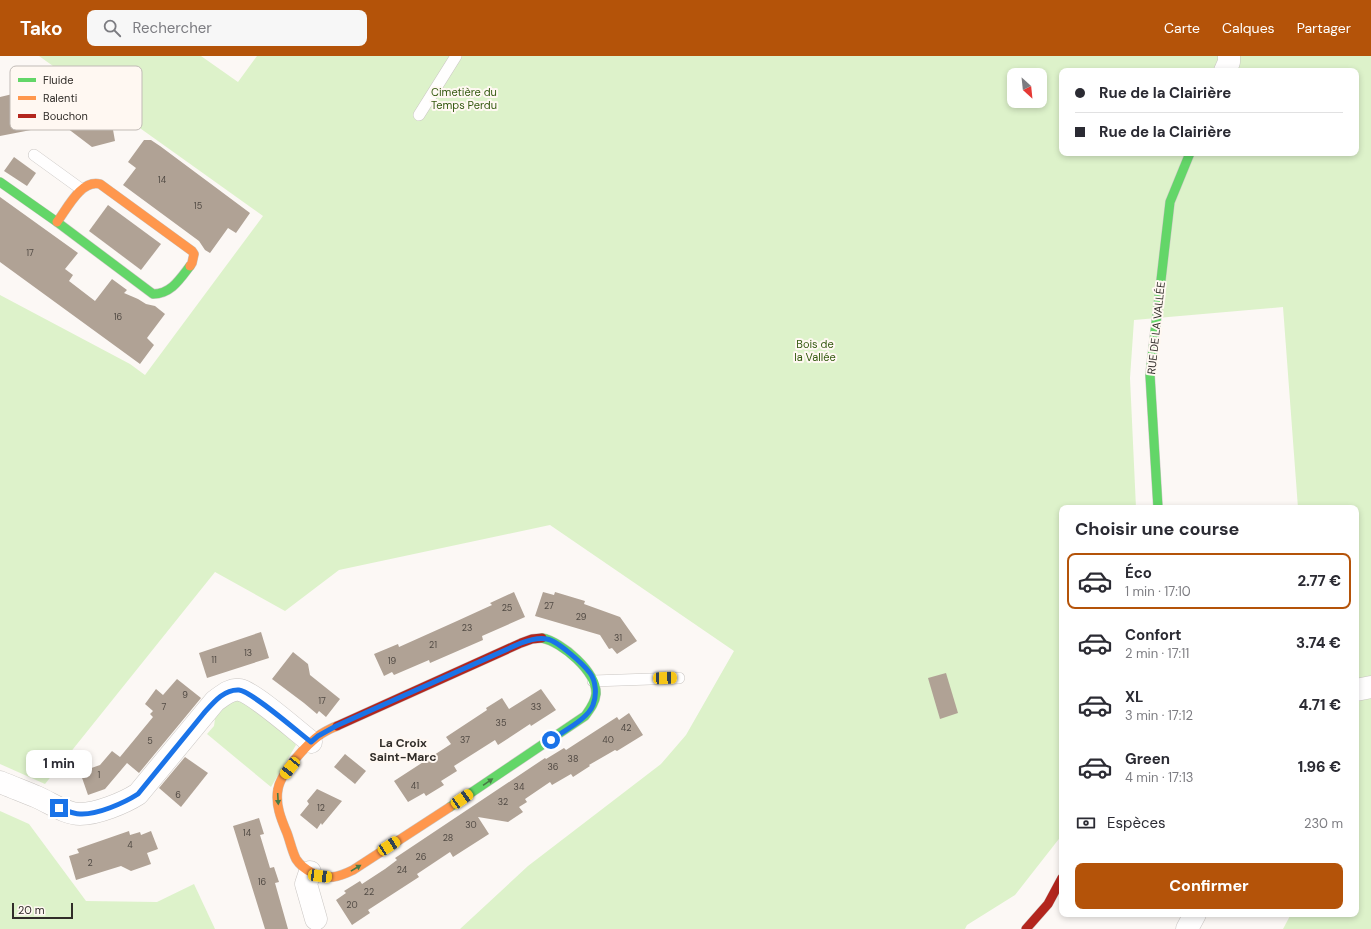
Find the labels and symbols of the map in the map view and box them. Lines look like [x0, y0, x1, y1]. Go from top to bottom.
legend [10, 66, 142, 130]
north arrow [1007, 68, 1047, 108]
text: Fluide [43, 73, 73, 87]
park label: Cimetière du Temps Perdu [431, 85, 497, 112]
text: Ralenti [43, 91, 77, 105]
text: Bouchon [43, 109, 88, 123]
house number: 14 [158, 174, 167, 186]
house number: 15 [194, 200, 202, 212]
house number: 17 [26, 247, 34, 259]
street label: RUE DE LA VALLÉE [1144, 281, 1168, 375]
house number: 16 [114, 311, 123, 323]
park label: Bois de la Vallée [794, 337, 836, 364]
house number: 27 [544, 600, 554, 612]
house number: 25 [502, 602, 512, 614]
house number: 29 [576, 611, 587, 623]
house number: 23 [462, 622, 472, 634]
house number: 31 [614, 632, 622, 644]
house number: 21 [429, 639, 437, 651]
house number: 13 [244, 647, 252, 659]
house number: 11 [211, 654, 217, 666]
house number: 19 [388, 655, 397, 667]
car [653, 672, 677, 684]
house number: 9 [182, 689, 188, 701]
house number: 17 [318, 695, 326, 707]
house number: 7 [162, 701, 167, 713]
house number: 33 [531, 701, 541, 713]
house number: 35 [496, 717, 506, 729]
house number: 42 [621, 722, 631, 734]
route start [542, 731, 560, 749]
house number: 37 [460, 734, 470, 746]
house number: 40 [602, 734, 614, 746]
house number: 5 [147, 735, 153, 747]
district label: La Croix Saint-Marc [370, 735, 436, 765]
callout: 1 min [26, 750, 92, 778]
house number: 38 [568, 753, 578, 765]
car [278, 755, 302, 781]
house number: 36 [548, 761, 559, 773]
house number: 1 [98, 769, 101, 781]
one-way arrow [483, 778, 494, 786]
house number: 41 [411, 780, 419, 792]
house number: 34 [514, 781, 525, 793]
car [449, 787, 475, 811]
house number: 6 [175, 789, 181, 801]
one-way arrow [275, 793, 281, 806]
house number: 32 [498, 796, 508, 808]
route end [50, 799, 68, 817]
house number: 12 [317, 802, 325, 814]
house number: 30 [465, 819, 477, 831]
house number: 14 [243, 827, 252, 839]
house number: 28 [443, 832, 453, 844]
car [376, 834, 402, 858]
house number: 4 [127, 839, 133, 851]
house number: 26 [416, 851, 427, 863]
house number: 2 [87, 857, 93, 869]
one-way arrow [350, 864, 362, 871]
house number: 24 [397, 864, 408, 876]
car [307, 869, 333, 883]
house number: 16 [258, 876, 267, 888]
house number: 22 [364, 886, 374, 898]
house number: 20 [346, 899, 358, 911]
scale bar [12, 901, 73, 920]

